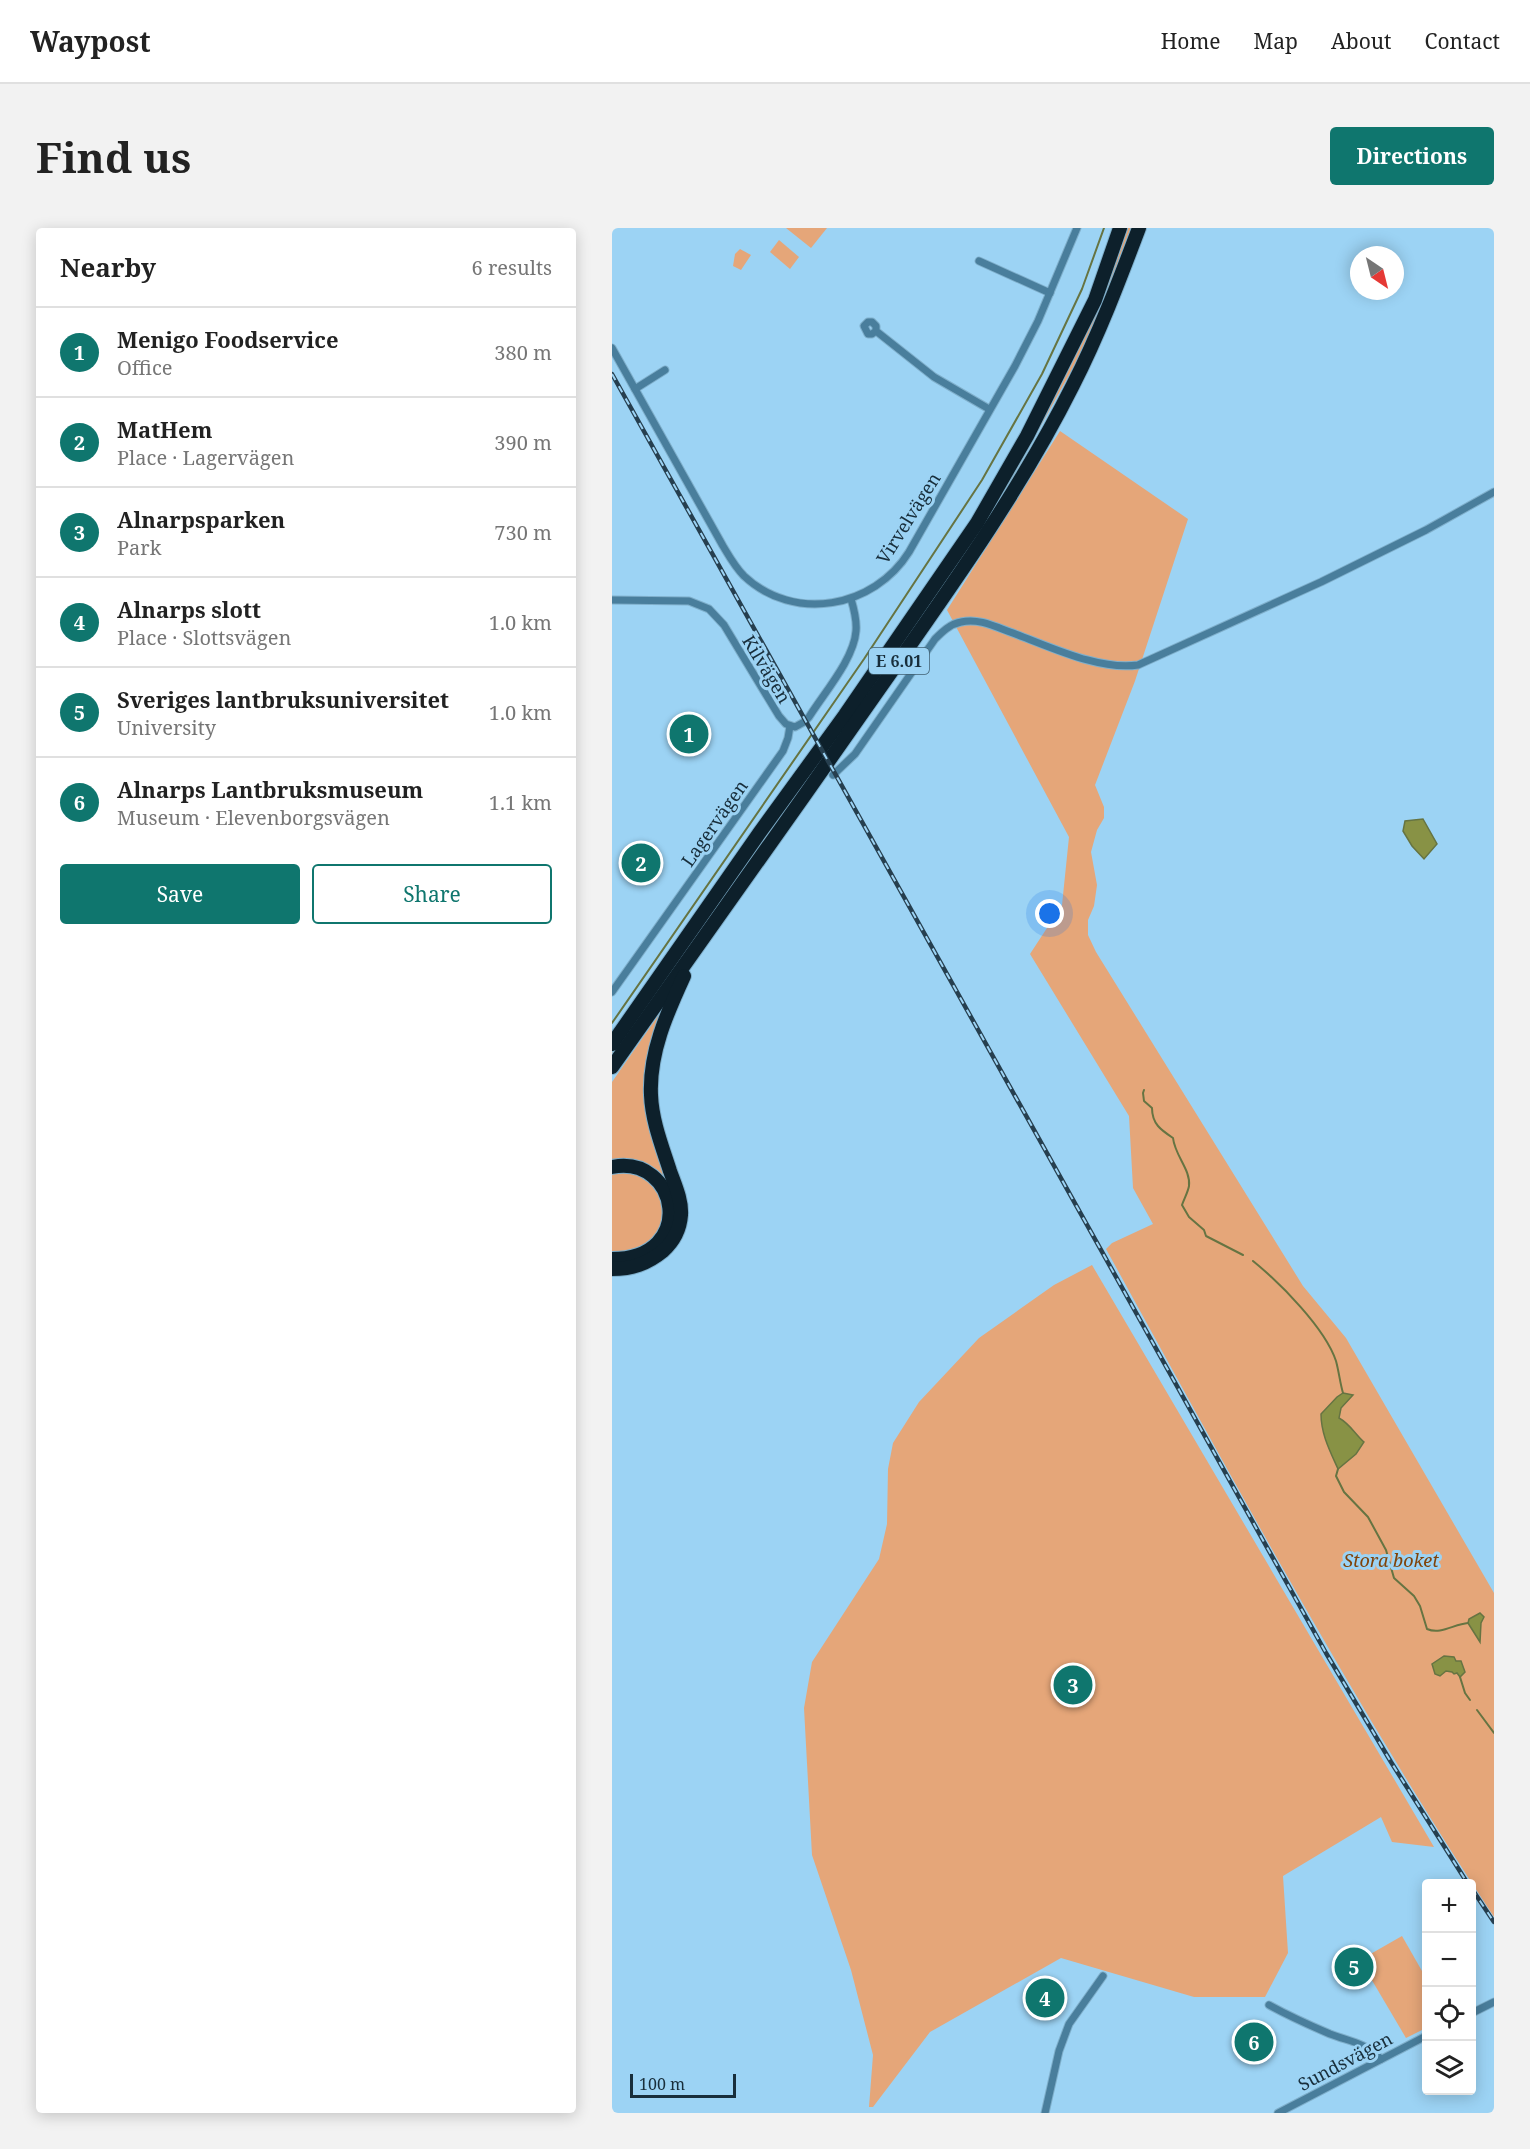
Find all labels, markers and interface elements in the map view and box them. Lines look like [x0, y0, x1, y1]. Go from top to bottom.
text: Waypost [30, 22, 151, 60]
text: Home [1161, 27, 1221, 55]
text: Map [1254, 27, 1298, 55]
text: About [1331, 27, 1392, 55]
text: Contact [1425, 27, 1500, 55]
button: Directions [1330, 127, 1494, 185]
text: Find us [36, 128, 191, 185]
north arrow [1350, 246, 1404, 300]
text: Nearby [60, 249, 156, 285]
text: 6 results [472, 254, 552, 281]
text: Menigo Foodservice [117, 324, 339, 354]
text: 1 [74, 339, 85, 366]
text: 380 m [494, 339, 552, 366]
text: Office [117, 354, 172, 381]
text: MatHem [117, 414, 212, 444]
text: 2 [74, 429, 85, 456]
text: 390 m [494, 429, 552, 456]
text: Place · Lagervägen [117, 444, 294, 471]
street label: Virvelvägen [870, 467, 946, 568]
text: Alnarpsparken [117, 504, 285, 534]
text: 3 [74, 519, 85, 546]
text: 730 m [494, 519, 552, 546]
text: Park [117, 534, 161, 561]
text: Alnarps slott [117, 594, 261, 624]
text: 4 [74, 609, 85, 636]
text: 1.0 km [489, 609, 552, 636]
text: Place · Slottsvägen [117, 624, 291, 651]
street label: Kilvägen [737, 630, 797, 708]
road number: E 6.01 [869, 648, 929, 674]
text: Sveriges lantbruksuniversitet [117, 684, 449, 714]
text: 5 [74, 699, 85, 726]
text: 1.0 km [489, 699, 552, 726]
pin: 1 [670, 712, 709, 756]
text: University [117, 714, 216, 741]
text: Alnarps Lantbruksmuseum [117, 774, 423, 804]
street label: Lagervägen [675, 775, 753, 871]
text: 6 [74, 789, 85, 816]
text: 1.1 km [489, 789, 552, 816]
text: Museum · Elevenborgsvägen [117, 804, 390, 831]
pin: 2 [621, 840, 660, 886]
button: Save [60, 864, 300, 924]
button: Share [312, 864, 552, 924]
your location [1035, 899, 1064, 928]
park label: Stora boket [1343, 1548, 1439, 1572]
pin: 3 [1054, 1662, 1092, 1708]
map controls [1422, 1879, 1476, 2095]
button: + [1422, 1879, 1476, 1933]
button: − [1422, 1933, 1476, 1987]
pin: 5 [1334, 1944, 1374, 1990]
pin: 4 [1026, 1976, 1064, 2020]
button: locate [1422, 1987, 1476, 2041]
pin: 6 [1234, 2020, 1274, 2064]
street label: Sundsvägen [1294, 2026, 1397, 2096]
button: layers [1422, 2041, 1476, 2095]
scale bar [630, 2071, 736, 2098]
text: 100 m [639, 2073, 685, 2095]

